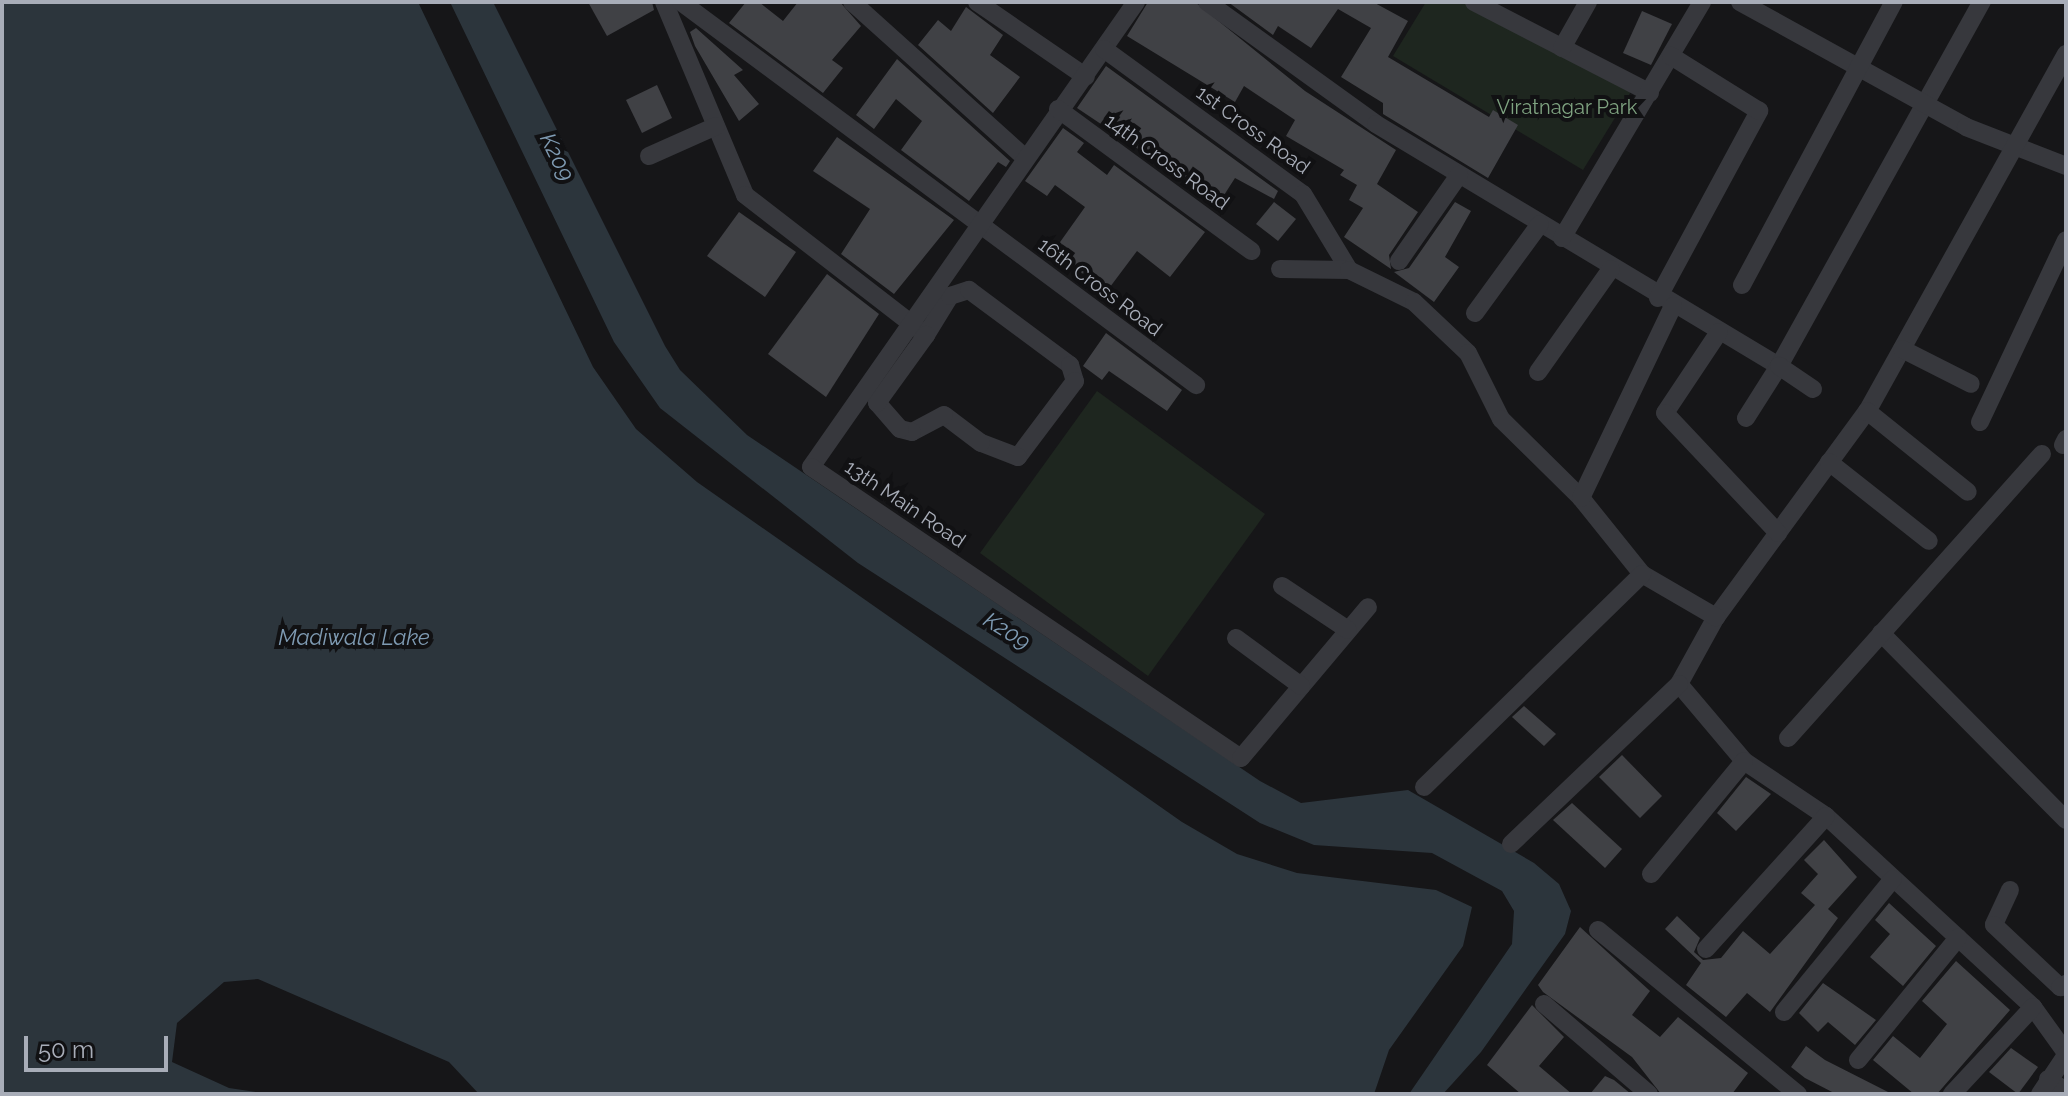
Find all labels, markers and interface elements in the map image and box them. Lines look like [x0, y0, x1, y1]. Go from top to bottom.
street label: 1st Cross Road [1191, 81, 1315, 179]
park label: Viratnagar Park [1496, 95, 1638, 119]
street label: 14th Cross Road [1100, 109, 1234, 215]
water label: K209 [534, 129, 580, 185]
street label: 16th Cross Road [1033, 233, 1167, 341]
street label: 13th Main Road [840, 455, 970, 553]
water label: K209 [979, 607, 1035, 655]
water label: Madiwala Lake [278, 625, 430, 651]
scale bar [28, 1020, 172, 1070]
text: 50 m [38, 1035, 94, 1064]

